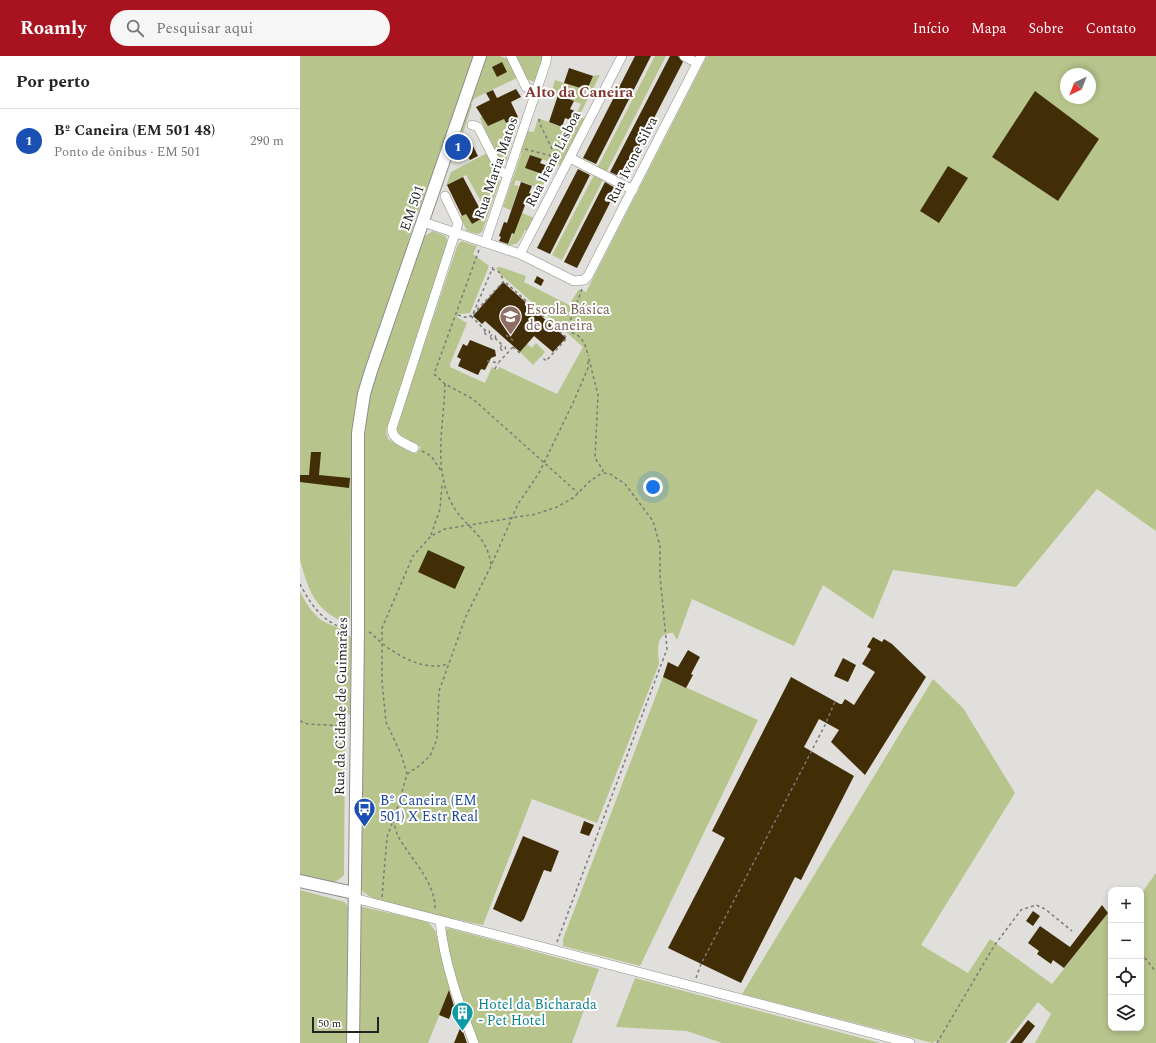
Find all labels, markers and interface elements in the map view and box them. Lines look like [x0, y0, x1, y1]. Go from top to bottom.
search box [110, 10, 390, 46]
text: Roamly [20, 14, 86, 43]
icon: search [124, 17, 146, 39]
text: Pesquisar aqui [156, 17, 253, 40]
text: Início [913, 18, 949, 39]
text: Mapa [971, 18, 1006, 39]
text: Sobre [1028, 18, 1064, 39]
text: Contato [1086, 18, 1136, 39]
north arrow [1060, 68, 1096, 104]
text: Por perto [16, 69, 90, 95]
district label: Alto da Caneira [525, 81, 634, 104]
street label: Rua Irene Lisboa [520, 107, 586, 211]
street label: Rua Ivone Silva [601, 113, 663, 207]
street label: Rua Maria Matos [469, 114, 523, 222]
text: Bº Caneira (EM 501 48) [54, 119, 215, 142]
text: 1 [25, 131, 33, 151]
text: 290 m [250, 131, 284, 151]
pin: 1 [445, 132, 471, 162]
text: Ponto de ônibus · EM 501 [54, 142, 201, 162]
street label: EM 501 [394, 182, 430, 234]
place label: Escola Básica de Caneira [526, 299, 610, 336]
school or university icon: Escola Básica de Caneira [498, 304, 524, 337]
your location [643, 477, 663, 497]
street label: Rua da Cidade de Guimarães [329, 617, 353, 795]
place label: Bº Caneira (EM 501) X Estr Real [380, 790, 478, 827]
bus stop icon: Bº Caneira (EM 501) X Estr Real [351, 795, 377, 828]
map controls [1108, 887, 1144, 1031]
button: + [1108, 887, 1144, 923]
button: − [1108, 923, 1144, 959]
button: locate [1108, 959, 1144, 995]
place label: Hotel da Bicharada - Pet Hotel [478, 994, 597, 1031]
button: layers [1108, 995, 1144, 1031]
building icon: Hotel da Bicharada - Pet Hotel [449, 999, 475, 1032]
scale bar [312, 1015, 379, 1034]
text: 50 m [318, 1015, 341, 1032]

